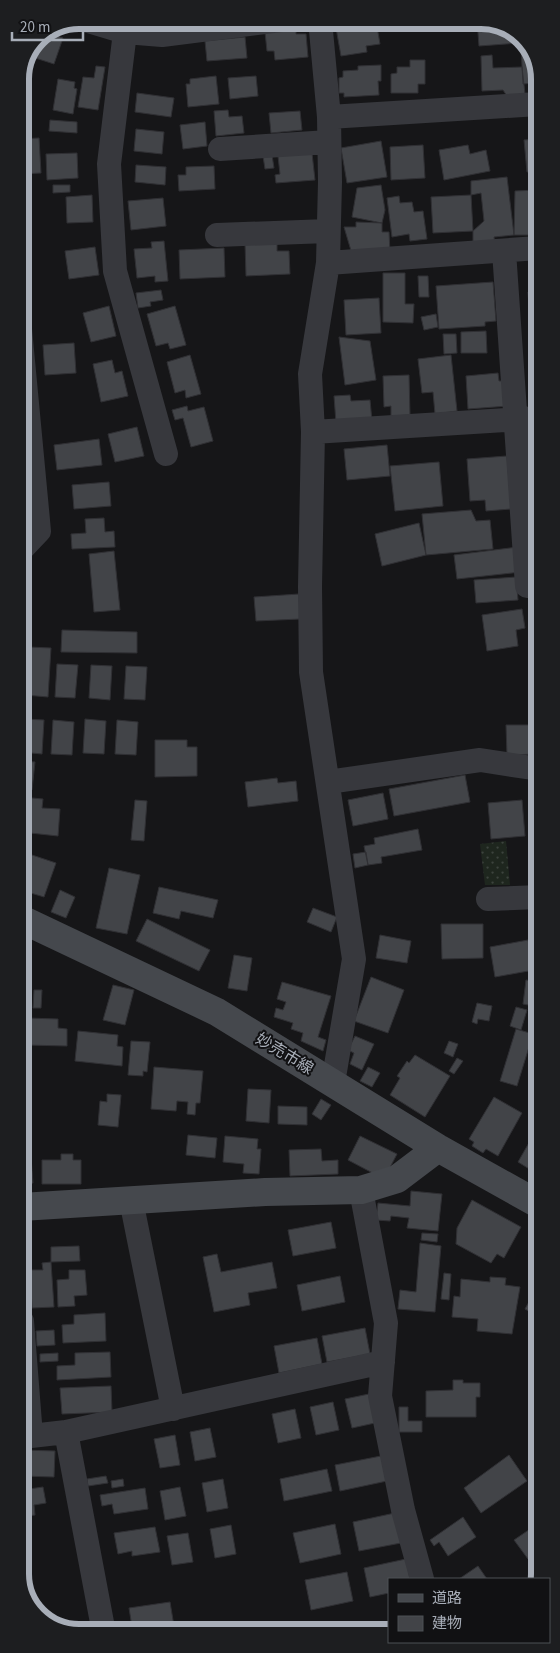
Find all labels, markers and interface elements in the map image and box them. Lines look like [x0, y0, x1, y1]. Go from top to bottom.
scale bar [12, 10, 84, 42]
text: 20 m [20, 17, 50, 38]
street label: 妙売市線 [251, 1028, 318, 1080]
legend [388, 1578, 550, 1643]
text: 道路 [432, 1588, 462, 1609]
text: 建物 [432, 1613, 462, 1634]

